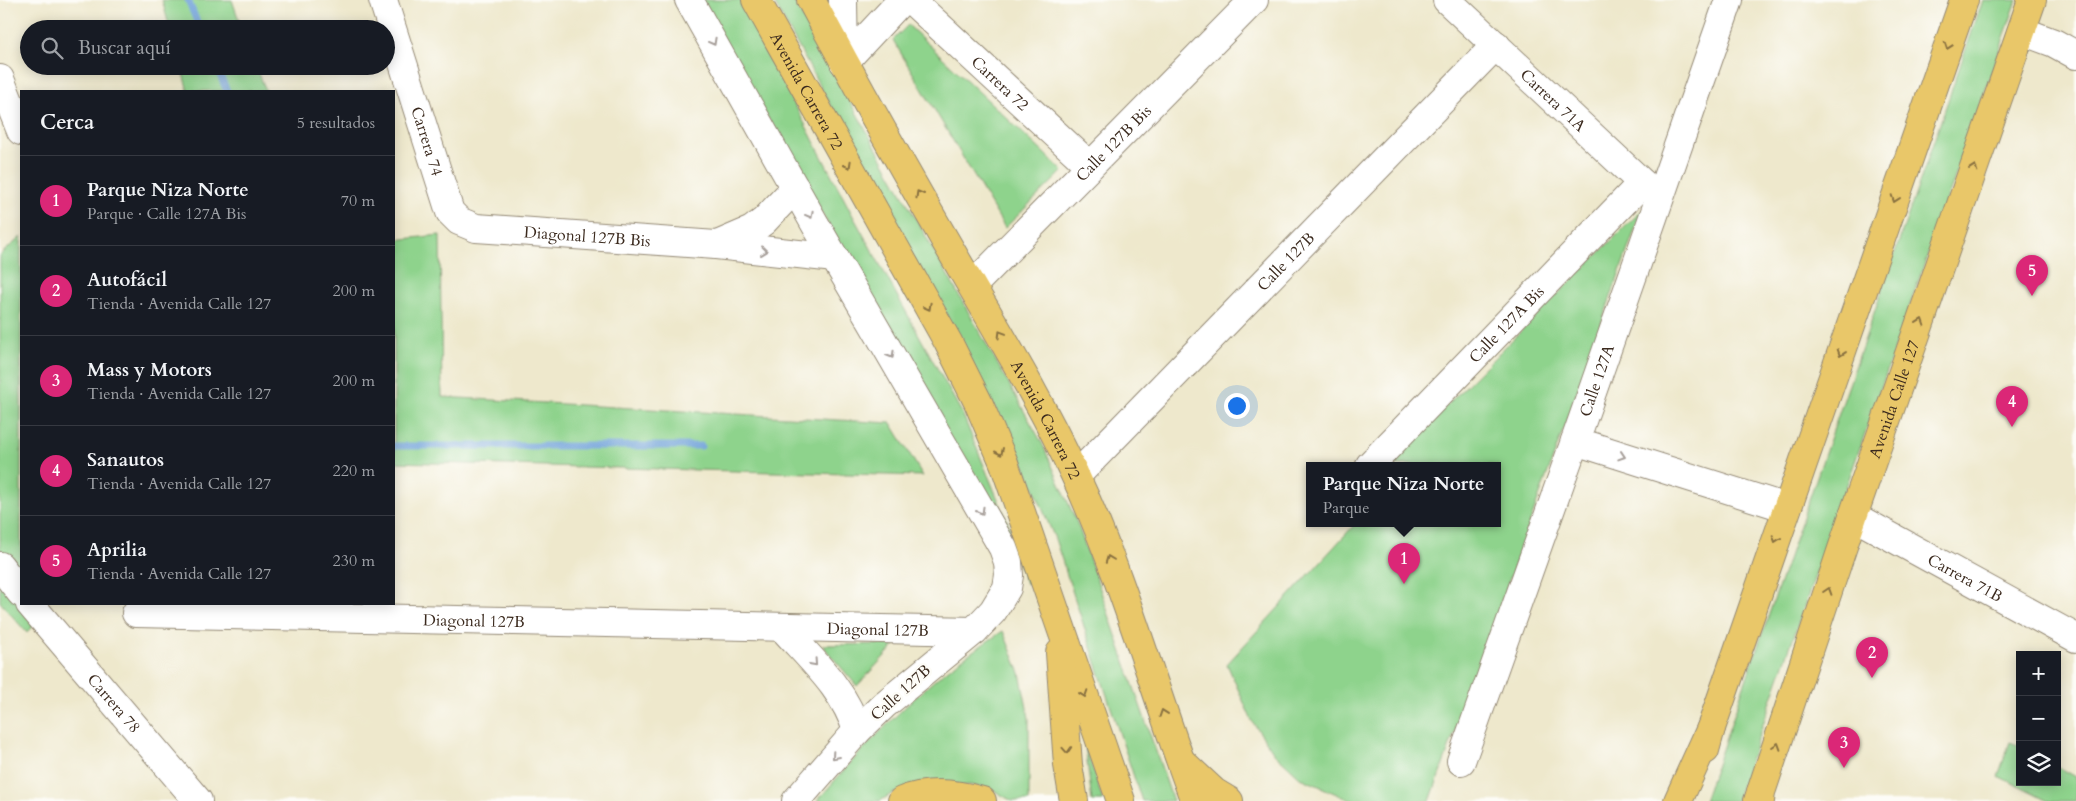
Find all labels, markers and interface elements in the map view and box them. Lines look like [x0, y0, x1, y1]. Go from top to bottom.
search box [20, 20, 395, 75]
street label: Avenida Carrera 72 [764, 28, 848, 154]
icon: search [38, 34, 66, 62]
text: Buscar aquí [78, 35, 171, 61]
one-way arrow [706, 37, 716, 46]
one-way arrow [1944, 41, 1954, 50]
street label: Carrera 72 [966, 51, 1033, 116]
street label: Carrera 71A [1515, 64, 1591, 137]
street label: Calle 127B Bis [1071, 100, 1157, 187]
street label: Carrera 74 [405, 104, 448, 179]
text: Cerca [40, 108, 94, 137]
text: 5 resultados [297, 112, 375, 134]
one-way arrow [842, 159, 852, 168]
one-way arrow [1968, 165, 1978, 173]
text: Parque Niza Norte [87, 177, 249, 203]
text: 1 [52, 190, 60, 212]
text: 70 m [341, 190, 375, 212]
one-way arrow [916, 190, 926, 199]
one-way arrow [1890, 195, 1900, 203]
text: Parque · Calle 127A Bis [87, 203, 246, 225]
one-way arrow [803, 209, 813, 218]
street label: Diagonal 127B Bis [523, 221, 651, 252]
street label: Calle 127B [1252, 227, 1320, 296]
one-way arrow [761, 245, 769, 256]
pin: 5 [2016, 255, 2048, 296]
text: Autofácil [87, 267, 167, 293]
text: 2 [52, 280, 60, 302]
text: 200 m [333, 280, 375, 302]
street label: Calle 127A Bis [1464, 281, 1549, 368]
text: Tienda · Avenida Calle 127 [87, 293, 271, 315]
one-way arrow [922, 301, 932, 310]
one-way arrow [1915, 318, 1925, 327]
one-way arrow [998, 331, 1008, 340]
street label: Avenida Calle 127 [1864, 338, 1925, 462]
street label: Calle 127A [1574, 341, 1620, 420]
one-way arrow [1837, 348, 1847, 357]
one-way arrow [885, 350, 895, 359]
street label: Avenida Carrera 72 [1005, 356, 1085, 483]
text: Mass y Motors [87, 357, 212, 383]
text: 3 [52, 370, 60, 392]
text: 200 m [333, 370, 375, 392]
text: Tienda · Avenida Calle 127 [87, 383, 271, 405]
pin: 4 [1996, 386, 2028, 427]
your location [1224, 393, 1250, 419]
text: Sanautos [87, 447, 164, 473]
one-way arrow [993, 447, 1004, 456]
one-way arrow [1617, 450, 1625, 460]
text: 4 [52, 460, 60, 482]
text: 220 m [333, 460, 375, 482]
popup [1306, 462, 1501, 527]
text: Parque Niza Norte [1323, 471, 1484, 497]
text: Tienda · Avenida Calle 127 [87, 473, 271, 495]
text: Parque [1323, 497, 1370, 519]
one-way arrow [975, 506, 985, 515]
one-way arrow [1772, 535, 1782, 543]
text: Aprilia [87, 537, 147, 563]
pin: 1 [1388, 543, 1420, 584]
street label: Carrera 71B [1923, 549, 2006, 608]
text: 5 [52, 550, 60, 572]
text: 230 m [333, 550, 375, 572]
one-way arrow [1105, 556, 1115, 564]
text: Tienda · Avenida Calle 127 [87, 563, 271, 585]
one-way arrow [1822, 588, 1832, 596]
street label: Diagonal 127B [423, 609, 525, 633]
street label: Diagonal 127B [827, 618, 929, 642]
pin: 2 [1856, 637, 1888, 678]
map controls [2016, 651, 2061, 786]
button: + [2016, 651, 2061, 696]
one-way arrow [808, 658, 817, 667]
street label: Calle 127B [866, 660, 936, 726]
street label: Carrera 78 [82, 669, 145, 738]
one-way arrow [1078, 689, 1088, 697]
button: − [2016, 696, 2061, 741]
one-way arrow [1159, 709, 1169, 717]
pin: 3 [1828, 727, 1860, 768]
button: layers [2016, 741, 2061, 786]
one-way arrow [1771, 742, 1781, 750]
one-way arrow [1061, 747, 1072, 755]
one-way arrow [832, 750, 841, 759]

